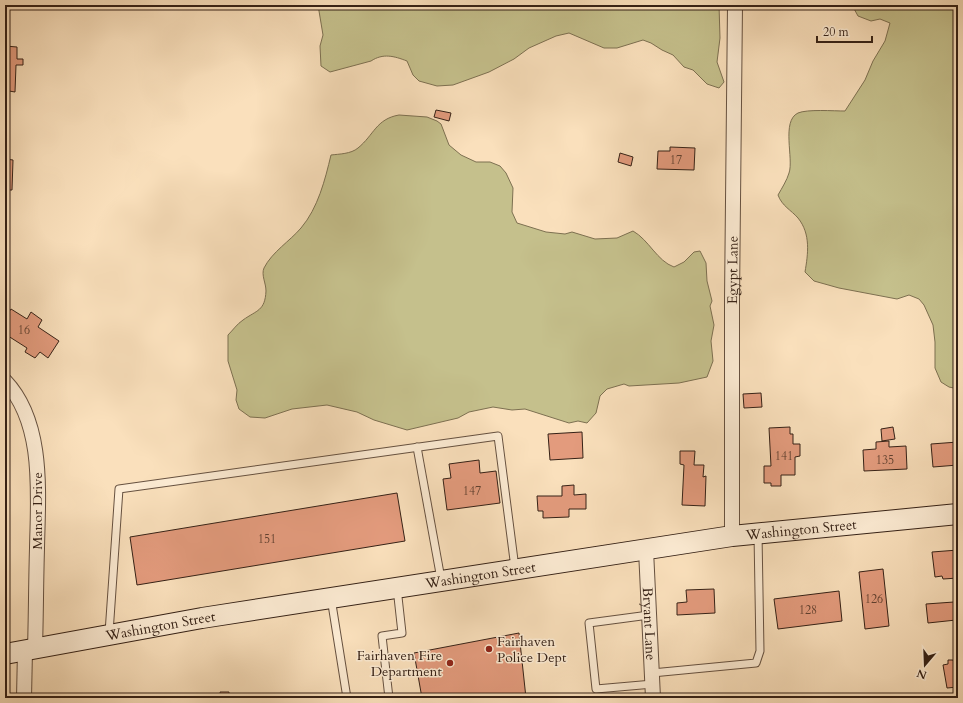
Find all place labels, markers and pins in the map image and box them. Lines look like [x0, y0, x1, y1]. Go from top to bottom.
place label: Fairhaven Police Dept [497, 632, 567, 667]
marker: Fairhaven Police Dept [484, 644, 494, 654]
place label: Fairhaven Fire Department [357, 646, 443, 681]
marker: Fairhaven Fire Department [445, 658, 455, 668]

